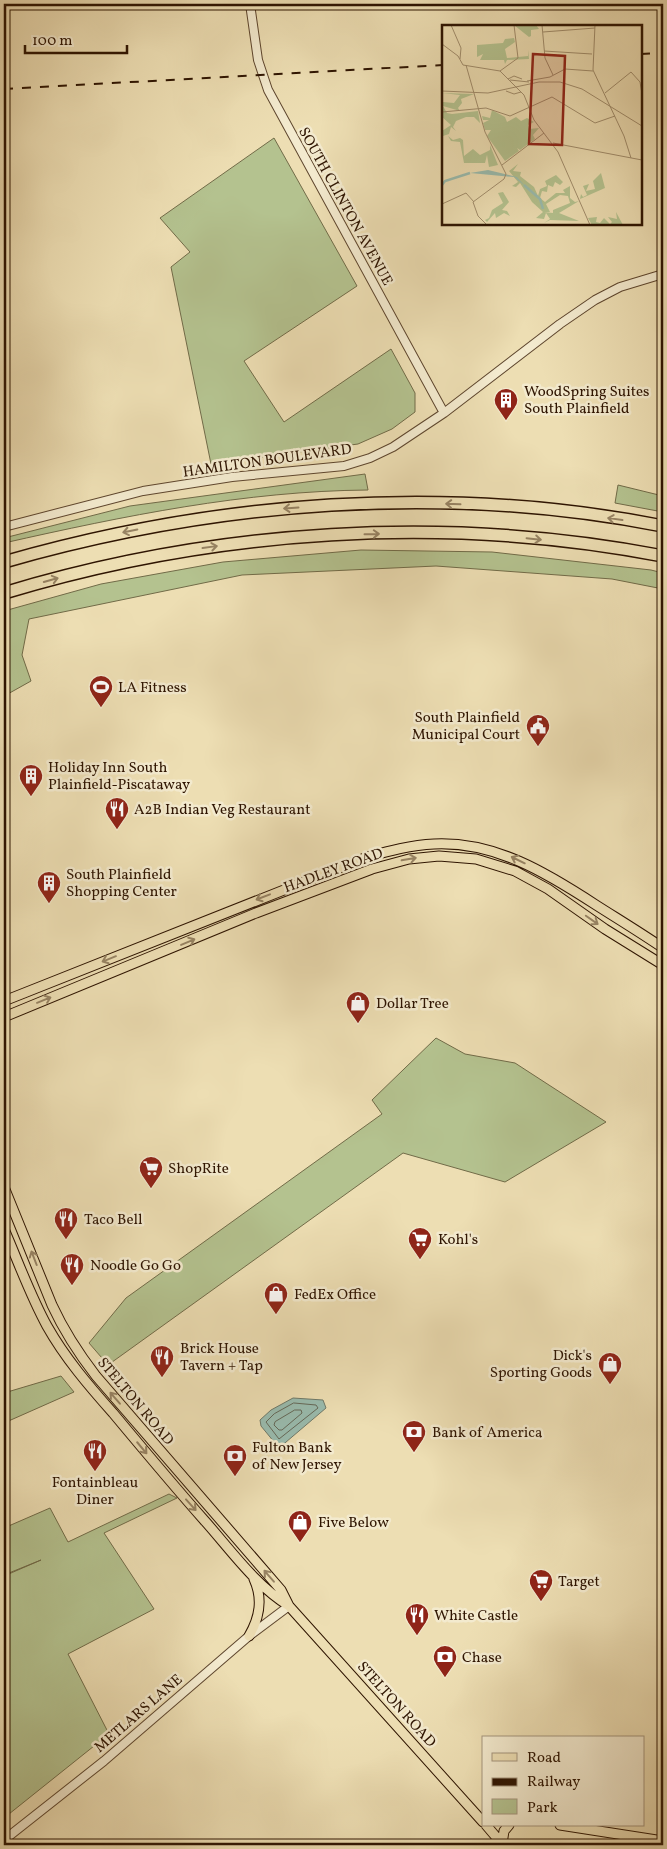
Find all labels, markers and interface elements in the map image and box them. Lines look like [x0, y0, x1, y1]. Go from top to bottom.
scale bar [25, 22, 128, 54]
inset map [442, 25, 642, 225]
text: 100 m [32, 31, 72, 52]
street label: SOUTH CLINTON AVENUE [292, 124, 397, 290]
place label: WoodSpring Suites South Plainfield [524, 382, 649, 420]
building icon: WoodSpring Suites South Plainfield [493, 387, 519, 421]
street label: HAMILTON BOULEVARD [181, 439, 353, 484]
one-way arrow [446, 499, 462, 509]
one-way arrow [283, 504, 299, 513]
one-way arrow [607, 513, 623, 523]
one-way arrow [123, 527, 139, 536]
one-way arrow [363, 529, 379, 538]
one-way arrow [526, 534, 542, 544]
one-way arrow [201, 542, 217, 552]
one-way arrow [42, 574, 58, 584]
sports icon: LA Fitness [88, 674, 114, 708]
place label: LA Fitness [118, 678, 187, 699]
place label: South Plainfield Municipal Court [412, 708, 520, 746]
public building icon: South Plainfield Municipal Court [525, 713, 551, 747]
place label: Holiday Inn South Plainfield-Piscataway [48, 758, 190, 796]
building icon: Holiday Inn South Plainfield-Piscataway [18, 763, 44, 797]
restaurant icon: A2B Indian Veg Restaurant [104, 796, 130, 830]
place label: A2B Indian Veg Restaurant [134, 800, 310, 821]
street label: HADLEY ROAD [281, 844, 386, 899]
one-way arrow [401, 854, 417, 864]
one-way arrow [511, 855, 526, 864]
place label: South Plainfield Shopping Center [66, 865, 177, 903]
building icon: South Plainfield Shopping Center [36, 870, 62, 904]
one-way arrow [256, 893, 271, 902]
one-way arrow [585, 915, 599, 925]
one-way arrow [180, 937, 195, 946]
one-way arrow [102, 955, 117, 965]
shop icon: Dollar Tree [345, 990, 371, 1024]
one-way arrow [36, 994, 51, 1004]
place label: Dollar Tree [376, 994, 449, 1015]
supermarket icon: ShopRite [138, 1155, 164, 1189]
place label: ShopRite [168, 1159, 229, 1180]
restaurant icon: Taco Bell [53, 1206, 79, 1240]
place label: Taco Bell [84, 1210, 142, 1231]
supermarket icon: Kohl's [407, 1226, 433, 1260]
place label: Kohl's [438, 1230, 478, 1251]
one-way arrow [29, 1251, 38, 1267]
restaurant icon: Noodle Go Go [59, 1252, 85, 1286]
place label: Noodle Go Go [90, 1256, 181, 1277]
shop icon: FedEx Office [263, 1281, 289, 1315]
place label: FedEx Office [294, 1285, 376, 1306]
place label: Brick House Tavern + Tap [180, 1339, 263, 1377]
restaurant icon: Brick House Tavern + Tap [149, 1344, 175, 1378]
place label: Dick's Sporting Goods [490, 1346, 592, 1384]
shop icon: Dick's Sporting Goods [597, 1351, 623, 1385]
street label: STELTON ROAD [92, 1353, 178, 1451]
one-way arrow [109, 1391, 121, 1404]
bank icon: Bank of America [401, 1419, 427, 1453]
place label: Bank of America [432, 1423, 542, 1444]
restaurant icon: Fontainbleau Diner [82, 1438, 108, 1472]
place label: Fulton Bank of New Jersey [252, 1438, 342, 1476]
one-way arrow [137, 1442, 148, 1455]
bank icon: Fulton Bank of New Jersey [222, 1443, 248, 1477]
place label: Fontainbleau Diner [52, 1473, 138, 1511]
one-way arrow [185, 1499, 197, 1512]
shop icon: Five Below [287, 1509, 313, 1543]
place label: Five Below [318, 1513, 389, 1534]
supermarket icon: Target [528, 1568, 554, 1602]
one-way arrow [263, 1570, 275, 1583]
place label: Target [558, 1572, 600, 1593]
restaurant icon: White Castle [404, 1602, 430, 1636]
place label: White Castle [434, 1606, 518, 1627]
bank icon: Chase [432, 1644, 458, 1678]
place label: Chase [462, 1648, 502, 1669]
street label: STELTON ROAD [352, 1657, 440, 1753]
street label: METLARS LANE [90, 1670, 188, 1758]
legend [482, 1736, 644, 1826]
text: Road [527, 1748, 561, 1769]
text: Railway [527, 1772, 580, 1793]
text: Park [527, 1798, 558, 1819]

